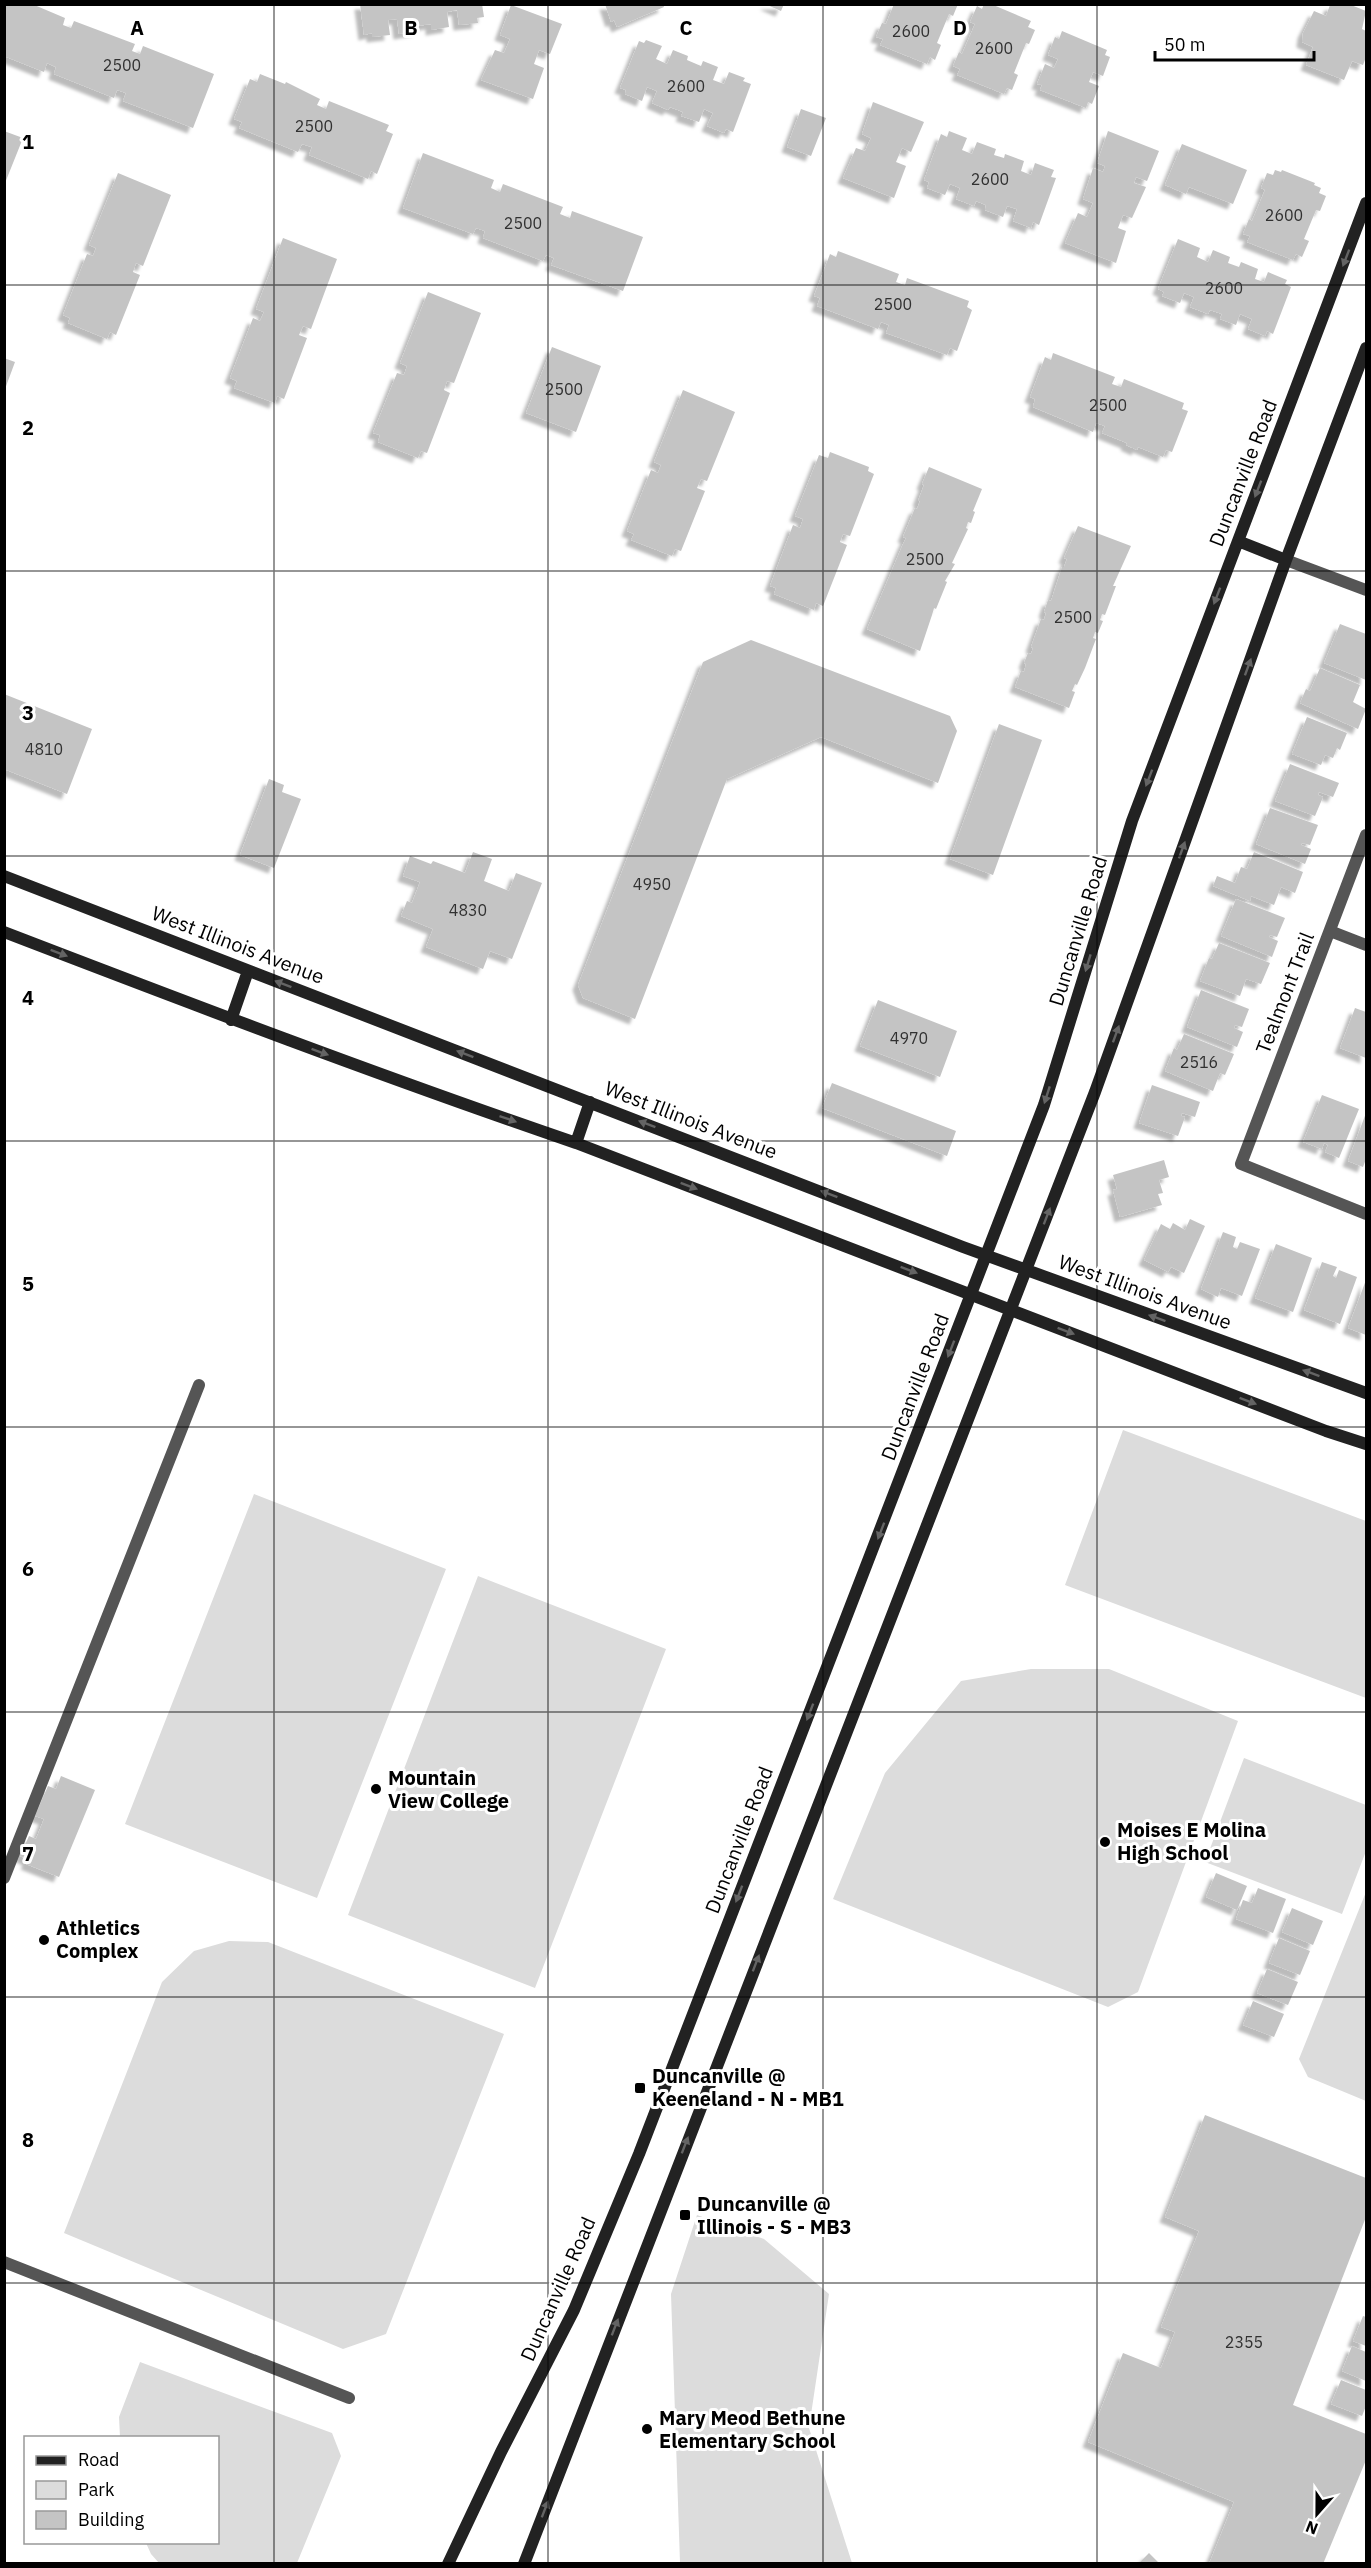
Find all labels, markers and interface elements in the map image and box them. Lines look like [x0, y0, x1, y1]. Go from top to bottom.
text: A [130, 14, 144, 41]
text: B [404, 14, 418, 41]
text: C [679, 14, 693, 41]
text: D [953, 14, 967, 41]
house number: 2600 [892, 21, 930, 41]
scale bar [1155, 24, 1314, 62]
text: 50 m [1164, 33, 1206, 56]
house number: 2600 [975, 38, 1013, 58]
house number: 2500 [103, 55, 141, 75]
house number: 2600 [667, 76, 705, 96]
house number: 2500 [295, 116, 333, 136]
text: 1 [22, 128, 34, 155]
house number: 2600 [971, 169, 1009, 189]
house number: 2600 [1265, 205, 1303, 225]
house number: 2500 [504, 213, 542, 233]
one-way arrow [1340, 249, 1350, 267]
house number: 2600 [1205, 278, 1243, 298]
house number: 2500 [874, 294, 912, 314]
house number: 2500 [545, 379, 583, 399]
house number: 2500 [1089, 395, 1127, 415]
street label: Duncanville Road [1202, 395, 1283, 550]
text: 2 [22, 414, 34, 441]
one-way arrow [1252, 481, 1262, 499]
house number: 2500 [906, 549, 944, 569]
one-way arrow [1212, 587, 1222, 605]
house number: 2500 [1054, 607, 1092, 627]
one-way arrow [1243, 657, 1253, 675]
text: 3 [22, 699, 34, 726]
house number: 4810 [25, 739, 63, 759]
one-way arrow [1143, 769, 1153, 787]
one-way arrow [1177, 841, 1187, 859]
street label: Duncanville Road [1042, 853, 1113, 1009]
house number: 4950 [633, 874, 671, 894]
street label: West Illinois Avenue [148, 899, 328, 990]
house number: 4830 [449, 900, 487, 920]
street label: Tealmont Trail [1249, 928, 1320, 1057]
one-way arrow [50, 949, 68, 959]
one-way arrow [1083, 954, 1092, 972]
one-way arrow [274, 979, 292, 988]
text: 4 [22, 984, 34, 1011]
one-way arrow [1111, 1025, 1121, 1043]
house number: 4970 [890, 1028, 928, 1048]
one-way arrow [311, 1048, 329, 1058]
one-way arrow [456, 1049, 474, 1058]
house number: 2516 [1180, 1052, 1218, 1072]
street label: West Illinois Avenue [601, 1074, 781, 1165]
one-way arrow [1042, 1086, 1052, 1104]
one-way arrow [499, 1115, 517, 1125]
one-way arrow [638, 1119, 656, 1128]
one-way arrow [680, 1182, 698, 1191]
one-way arrow [820, 1189, 838, 1199]
one-way arrow [1043, 1207, 1053, 1225]
street label: West Illinois Avenue [1055, 1248, 1236, 1335]
one-way arrow [900, 1266, 918, 1276]
text: 5 [22, 1270, 34, 1297]
street label: Duncanville Road [874, 1309, 955, 1464]
one-way arrow [1148, 1312, 1166, 1322]
one-way arrow [1057, 1327, 1075, 1336]
one-way arrow [946, 1340, 955, 1358]
one-way arrow [1302, 1367, 1320, 1377]
one-way arrow [1239, 1397, 1257, 1406]
one-way arrow [875, 1522, 885, 1540]
text: 6 [22, 1555, 34, 1582]
one-way arrow [805, 1704, 815, 1722]
street label: Duncanville Road [698, 1762, 779, 1917]
place label: Mountain View College [388, 1764, 509, 1814]
marker: Mountain View College [369, 1782, 383, 1796]
place label: Moises E Molina High School [1117, 1816, 1266, 1866]
marker: Moises E Molina High School [1098, 1835, 1112, 1849]
text: 7 [22, 1840, 34, 1867]
one-way arrow [734, 1885, 743, 1903]
place label: Athletics Complex [56, 1914, 140, 1964]
marker: Athletics Complex [37, 1933, 51, 1947]
one-way arrow [752, 1954, 761, 1972]
place label: Duncanville @ Keeneland - N - MB1 [652, 2062, 844, 2112]
marker: Duncanville @ Keeneland - N - MB1 [633, 2081, 647, 2095]
text: 8 [22, 2126, 34, 2153]
one-way arrow [681, 2136, 690, 2154]
place label: Duncanville @ Illinois - S - MB3 [697, 2190, 852, 2240]
marker: Duncanville @ Illinois - S - MB3 [678, 2208, 692, 2222]
street label: Duncanville Road [514, 2212, 601, 2365]
one-way arrow [611, 2318, 620, 2336]
house number: 2355 [1225, 2332, 1263, 2352]
place label: Mary Meod Bethune Elementary School [659, 2404, 845, 2454]
marker: Mary Meod Bethune Elementary School [640, 2422, 654, 2436]
legend [24, 2436, 219, 2544]
text: Road [78, 2448, 119, 2471]
text: Park [78, 2478, 115, 2501]
north arrow [1287, 2484, 1347, 2544]
one-way arrow [541, 2500, 551, 2518]
text: Building [78, 2508, 145, 2531]
text: N [1303, 2517, 1321, 2539]

